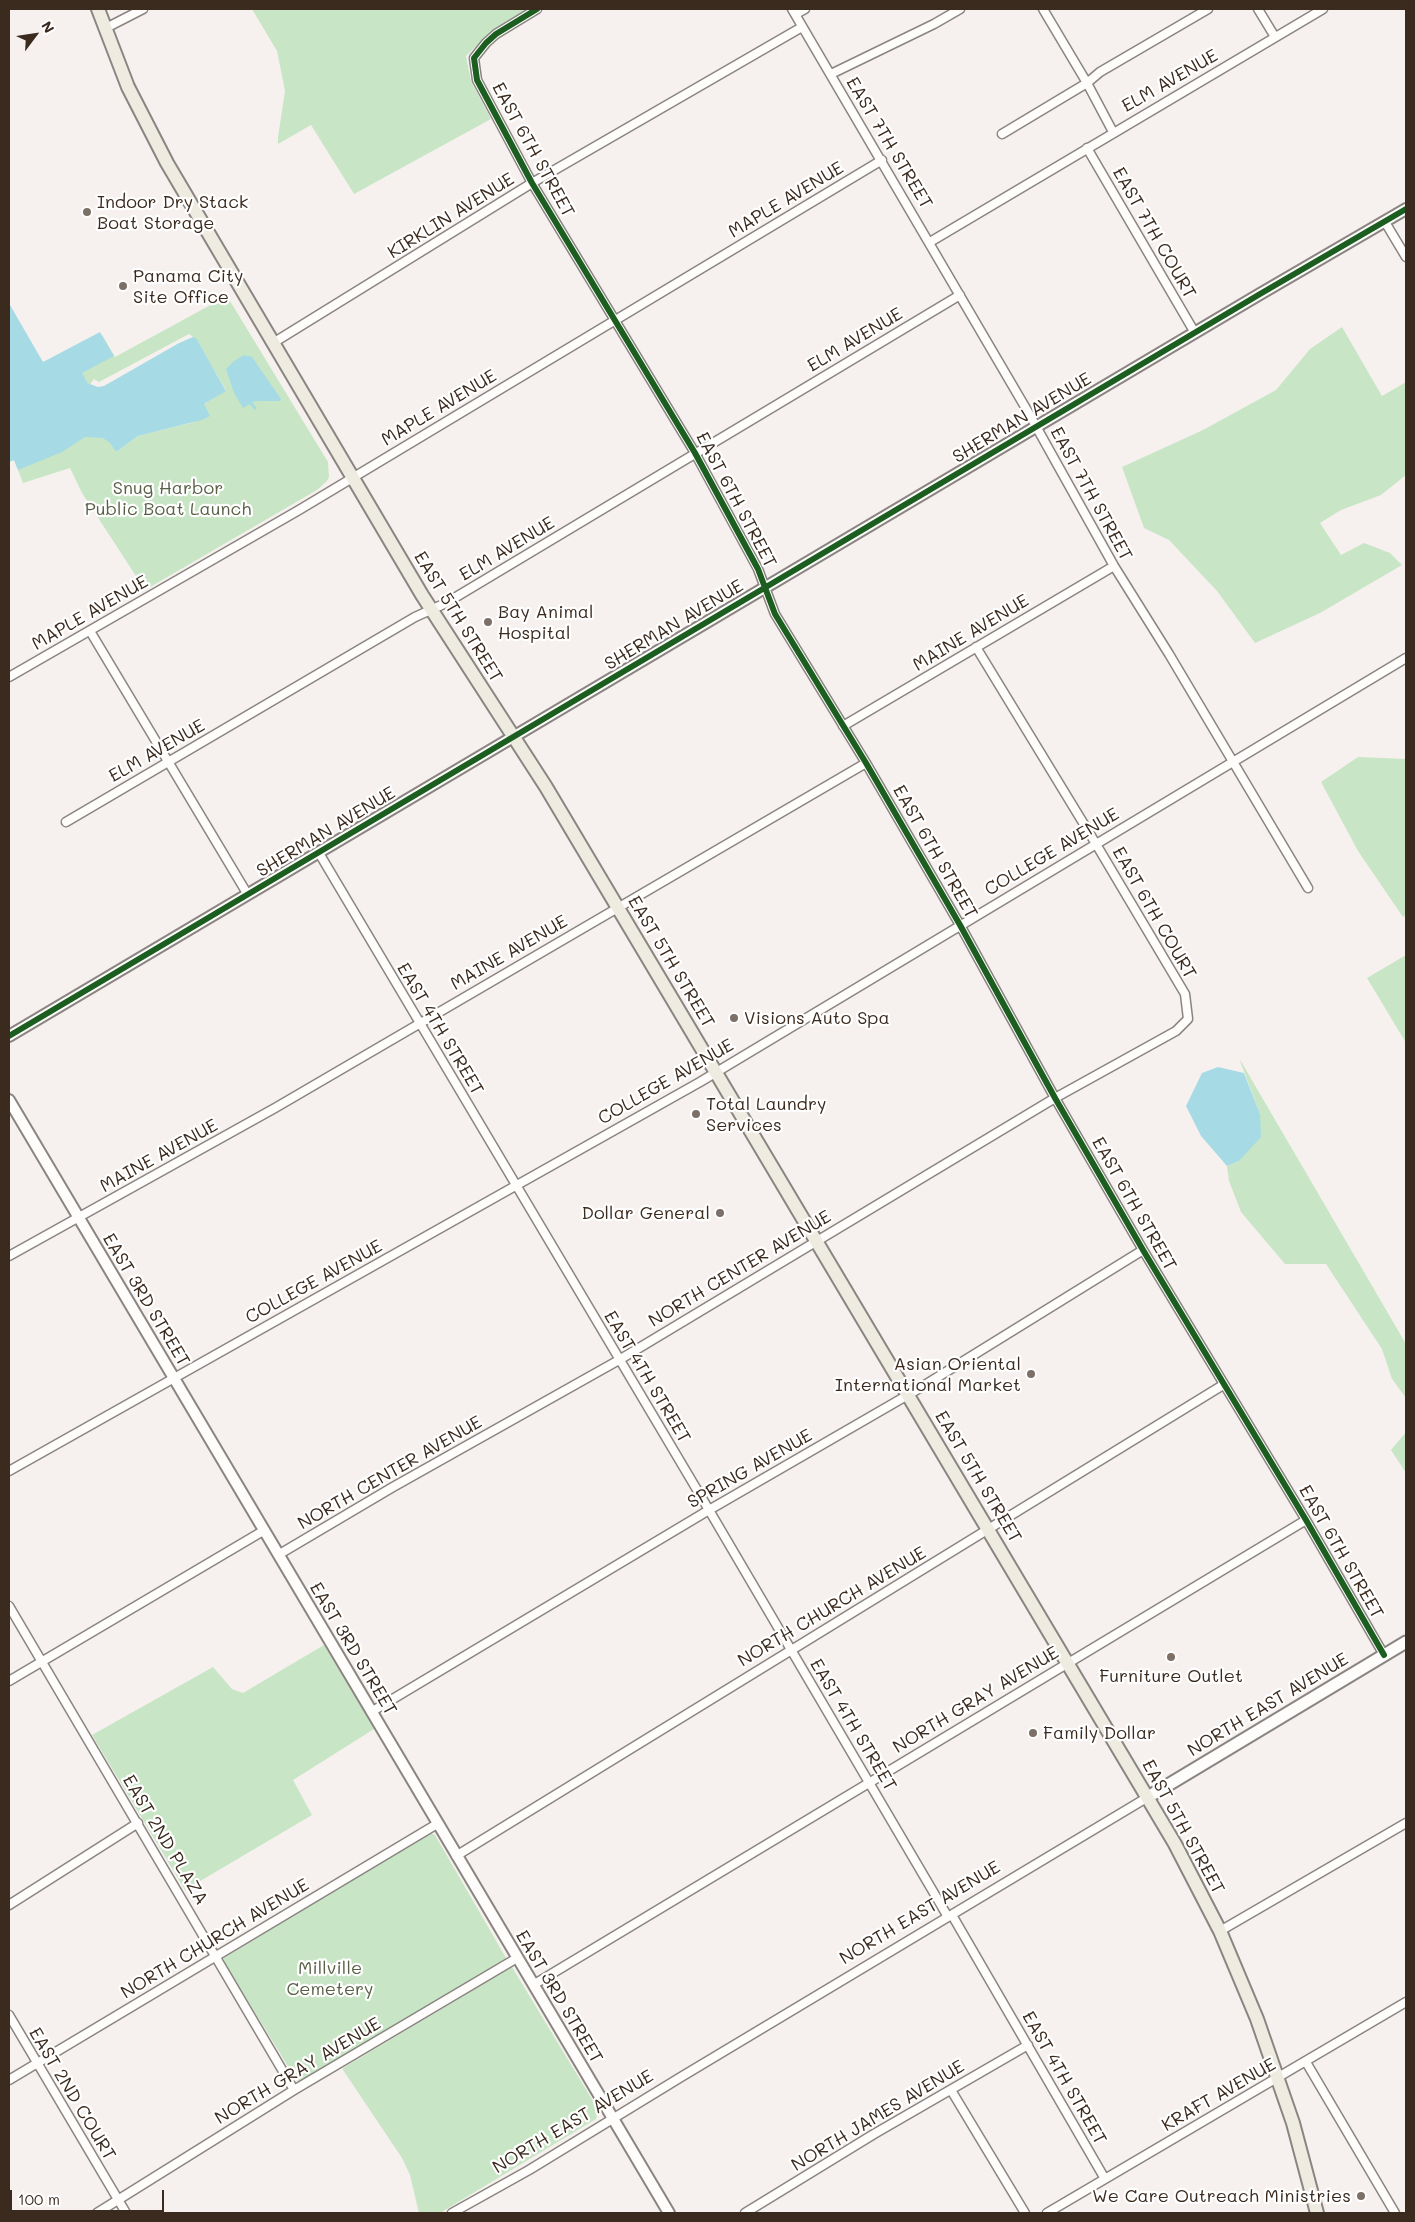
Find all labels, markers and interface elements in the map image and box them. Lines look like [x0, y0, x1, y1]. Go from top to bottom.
north arrow [10, 10, 60, 60]
text: N [37, 18, 59, 36]
street label: ELM AVENUE [1118, 45, 1222, 117]
street label: EAST 7TH STREET [841, 73, 937, 213]
street label: EAST 6TH STREET [487, 79, 579, 221]
street label: MAPLE AVENUE [724, 157, 848, 243]
street label: EAST 7TH COURT [1108, 164, 1200, 302]
street label: KIRKLIN AVENUE [384, 168, 518, 264]
place label: Indoor Dry Stack Boat Storage [97, 191, 248, 233]
marker: Indoor Dry Stack Boat Storage [81, 206, 93, 218]
place label: Panama City Site Office [133, 265, 243, 308]
marker: Panama City Site Office [117, 280, 129, 292]
street label: ELM AVENUE [804, 303, 906, 377]
street label: MAPLE AVENUE [377, 365, 501, 451]
street label: SHERMAN AVENUE [949, 368, 1095, 468]
street label: EAST 7TH STREET [1045, 423, 1137, 565]
street label: EAST 6TH STREET [691, 428, 781, 572]
park label: Snug Harbor Public Boat Launch [85, 477, 251, 520]
street label: ELM AVENUE [456, 512, 558, 586]
street label: EAST 5TH STREET [409, 548, 507, 686]
street label: MAPLE AVENUE [28, 571, 152, 655]
street label: SHERMAN AVENUE [601, 575, 747, 675]
street label: MAINE AVENUE [909, 590, 1033, 676]
place label: Bay Animal Hospital [498, 601, 594, 644]
marker: Bay Animal Hospital [482, 616, 494, 628]
street label: ELM AVENUE [105, 715, 209, 787]
street label: EAST 6TH STREET [888, 781, 982, 923]
street label: SHERMAN AVENUE [253, 782, 399, 882]
street label: COLLEGE AVENUE [981, 803, 1123, 901]
street label: EAST 6TH COURT [1107, 843, 1201, 983]
street label: EAST 5TH STREET [623, 892, 719, 1032]
street label: MAINE AVENUE [447, 911, 571, 995]
street label: EAST 4TH STREET [392, 959, 488, 1099]
place label: Visions Auto Spa [744, 1007, 890, 1029]
marker: Visions Auto Spa [728, 1012, 740, 1024]
street label: COLLEGE AVENUE [594, 1034, 738, 1130]
place label: Total Laundry Services [706, 1093, 826, 1136]
marker: Total Laundry Services [690, 1108, 702, 1120]
street label: MAINE AVENUE [96, 1115, 222, 1197]
street label: EAST 6TH STREET [1087, 1133, 1181, 1275]
place label: Dollar General [582, 1202, 710, 1224]
street label: NORTH CENTER AVENUE [645, 1206, 835, 1332]
marker: Dollar General [714, 1207, 726, 1219]
street label: EAST 3RD STREET [98, 1230, 194, 1370]
street label: COLLEGE AVENUE [242, 1235, 386, 1329]
street label: EAST 4TH STREET [599, 1307, 695, 1447]
place label: Asian Oriental International Market [835, 1353, 1021, 1396]
marker: Asian Oriental International Market [1025, 1368, 1037, 1380]
street label: EAST 5TH STREET [930, 1407, 1026, 1547]
street label: NORTH CENTER AVENUE [294, 1411, 486, 1535]
street label: SPRING AVENUE [684, 1425, 816, 1513]
street label: EAST 6TH STREET [1294, 1481, 1388, 1623]
street label: NORTH CHURCH AVENUE [734, 1542, 930, 1672]
street label: EAST 3RD STREET [305, 1579, 401, 1719]
street label: NORTH GRAY AVENUE [889, 1642, 1063, 1758]
street label: NORTH EAST AVENUE [1184, 1648, 1352, 1762]
marker: Furniture Outlet [1165, 1651, 1177, 1663]
street label: EAST 4TH STREET [805, 1655, 901, 1795]
place label: Furniture Outlet [1099, 1665, 1243, 1687]
place label: Family Dollar [1043, 1722, 1156, 1744]
marker: Family Dollar [1027, 1727, 1039, 1739]
street label: EAST 5TH STREET [1137, 1756, 1229, 1898]
street label: EAST 2ND PLAZA [118, 1771, 212, 1909]
street label: NORTH EAST AVENUE [836, 1856, 1004, 1970]
street label: NORTH CHURCH AVENUE [117, 1874, 313, 2004]
street label: EAST 3RD STREET [511, 1927, 607, 2067]
park label: Millville Cemetery [287, 1957, 373, 2000]
street label: EAST 4TH STREET [1017, 2008, 1111, 2148]
street label: NORTH GRAY AVENUE [211, 2013, 385, 2129]
street label: EAST 2ND COURT [24, 2024, 120, 2164]
street label: KRAFT AVENUE [1158, 2054, 1280, 2136]
street label: NORTH JAMES AVENUE [788, 2056, 968, 2176]
street label: NORTH EAST AVENUE [489, 2065, 657, 2179]
scale bar [12, 2180, 166, 2212]
place label: We Care Outreach Ministries [1092, 2185, 1351, 2207]
text: 100 m [18, 2189, 60, 2209]
marker: We Care Outreach Ministries [1355, 2190, 1367, 2202]

